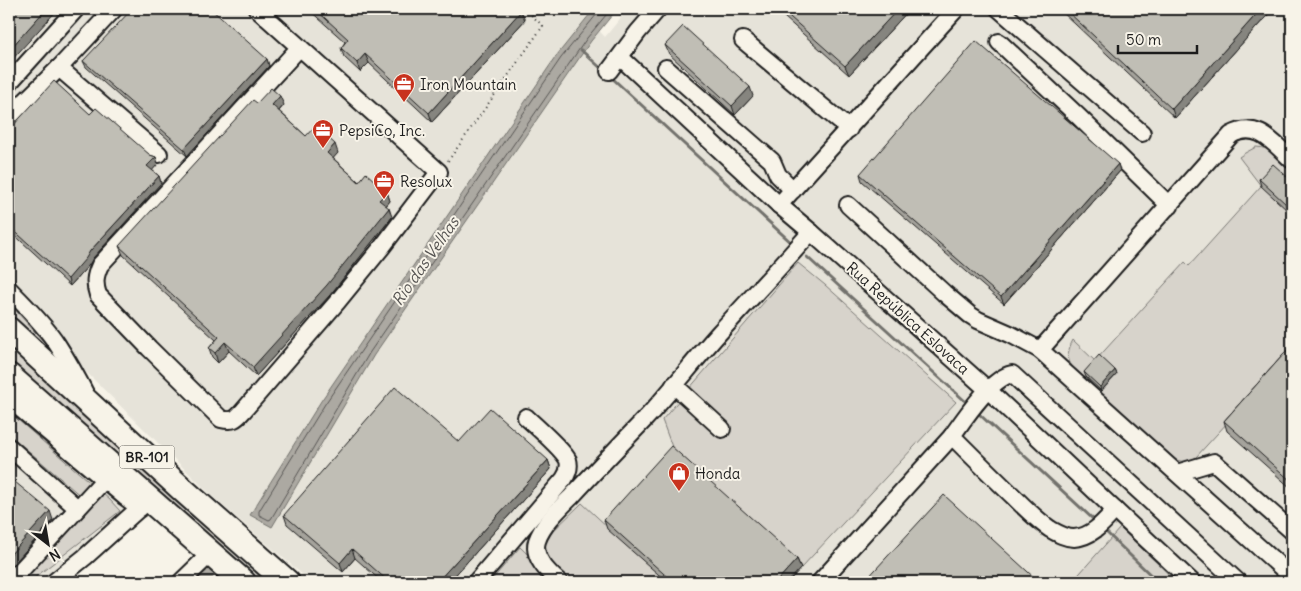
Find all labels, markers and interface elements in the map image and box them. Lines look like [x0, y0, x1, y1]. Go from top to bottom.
scale bar [1118, 22, 1197, 54]
text: 50 m [1126, 30, 1161, 49]
office icon: Iron Mountain [392, 72, 416, 103]
place label: Iron Mountain [420, 75, 517, 94]
office icon: PepsiCo, Inc. [311, 118, 335, 149]
place label: PepsiCo, Inc. [339, 121, 425, 140]
office icon: Resolux [372, 169, 396, 200]
place label: Resolux [400, 172, 453, 191]
water label: Rio das Velhas [387, 212, 463, 309]
street label: Rua República Eslovaca [843, 258, 974, 378]
road number: BR-101 [120, 446, 174, 468]
shop icon: Honda [667, 461, 691, 492]
place label: Honda [695, 464, 741, 483]
north arrow [22, 518, 72, 568]
text: N [46, 545, 63, 565]

